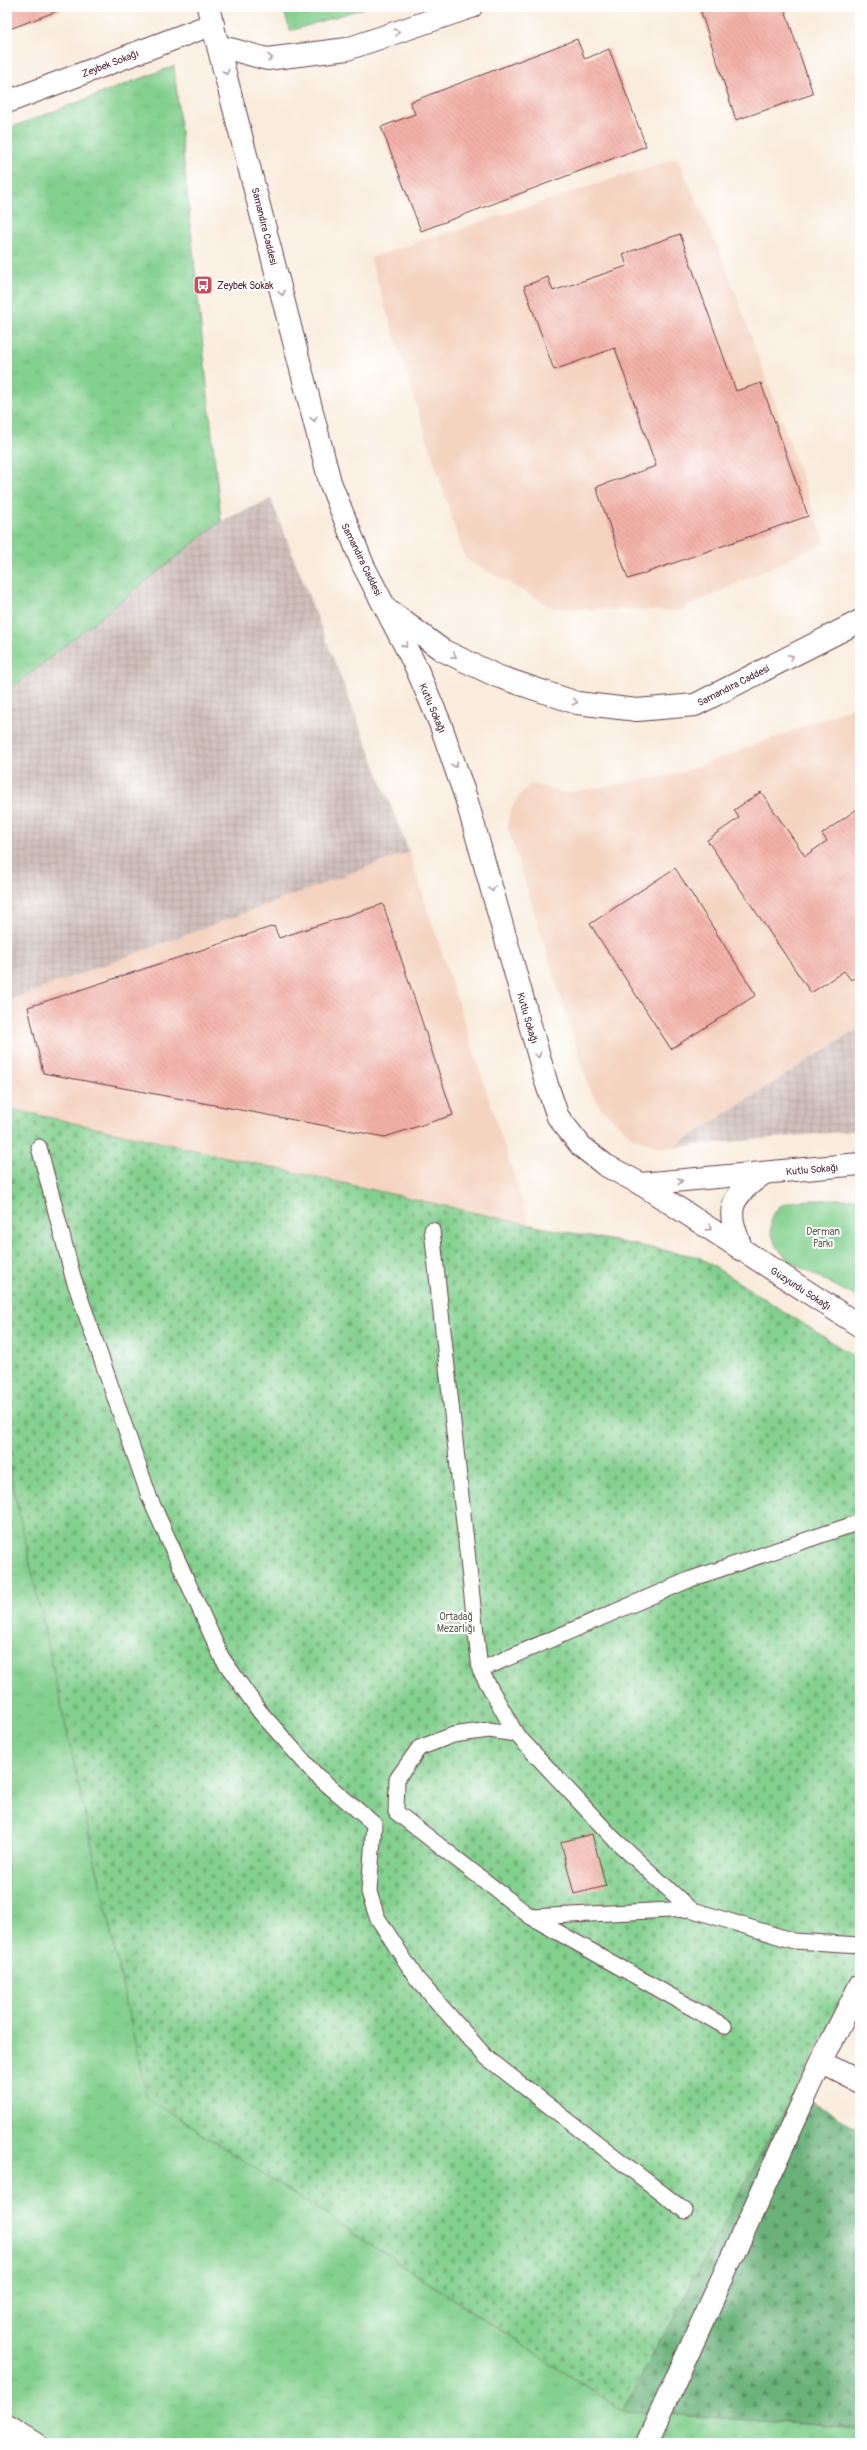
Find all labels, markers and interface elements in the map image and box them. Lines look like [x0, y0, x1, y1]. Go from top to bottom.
one-way arrow [393, 28, 400, 37]
street label: Zeybek Sokağı [80, 48, 141, 80]
one-way arrow [267, 54, 273, 62]
one-way arrow [221, 69, 229, 75]
street label: Samandıra Caddesi [249, 186, 279, 266]
bus stop icon: Zeybek Sokak [192, 274, 214, 296]
place label: Zeybek Sokak [217, 280, 274, 292]
one-way arrow [277, 289, 285, 296]
one-way arrow [309, 415, 317, 422]
street label: Samandıra Caddesi [338, 521, 384, 598]
one-way arrow [400, 641, 408, 648]
one-way arrow [450, 651, 457, 659]
one-way arrow [786, 654, 794, 661]
street label: Samandıra Caddesi [695, 662, 772, 709]
street label: Kutlu Sokağı [416, 682, 448, 735]
one-way arrow [572, 698, 578, 706]
one-way arrow [450, 761, 458, 768]
one-way arrow [487, 886, 496, 893]
street label: Kutlu Sokağı [514, 991, 540, 1045]
one-way arrow [533, 1051, 542, 1058]
street label: Kutlu Sokağı [785, 1162, 839, 1178]
one-way arrow [677, 1176, 683, 1185]
one-way arrow [705, 1223, 712, 1231]
park label: Derman Parkı [806, 1226, 840, 1250]
street label: Güzyurdu Sokağı [768, 1265, 833, 1313]
park label: Ortadağ Mezarlığı [437, 1611, 475, 1635]

